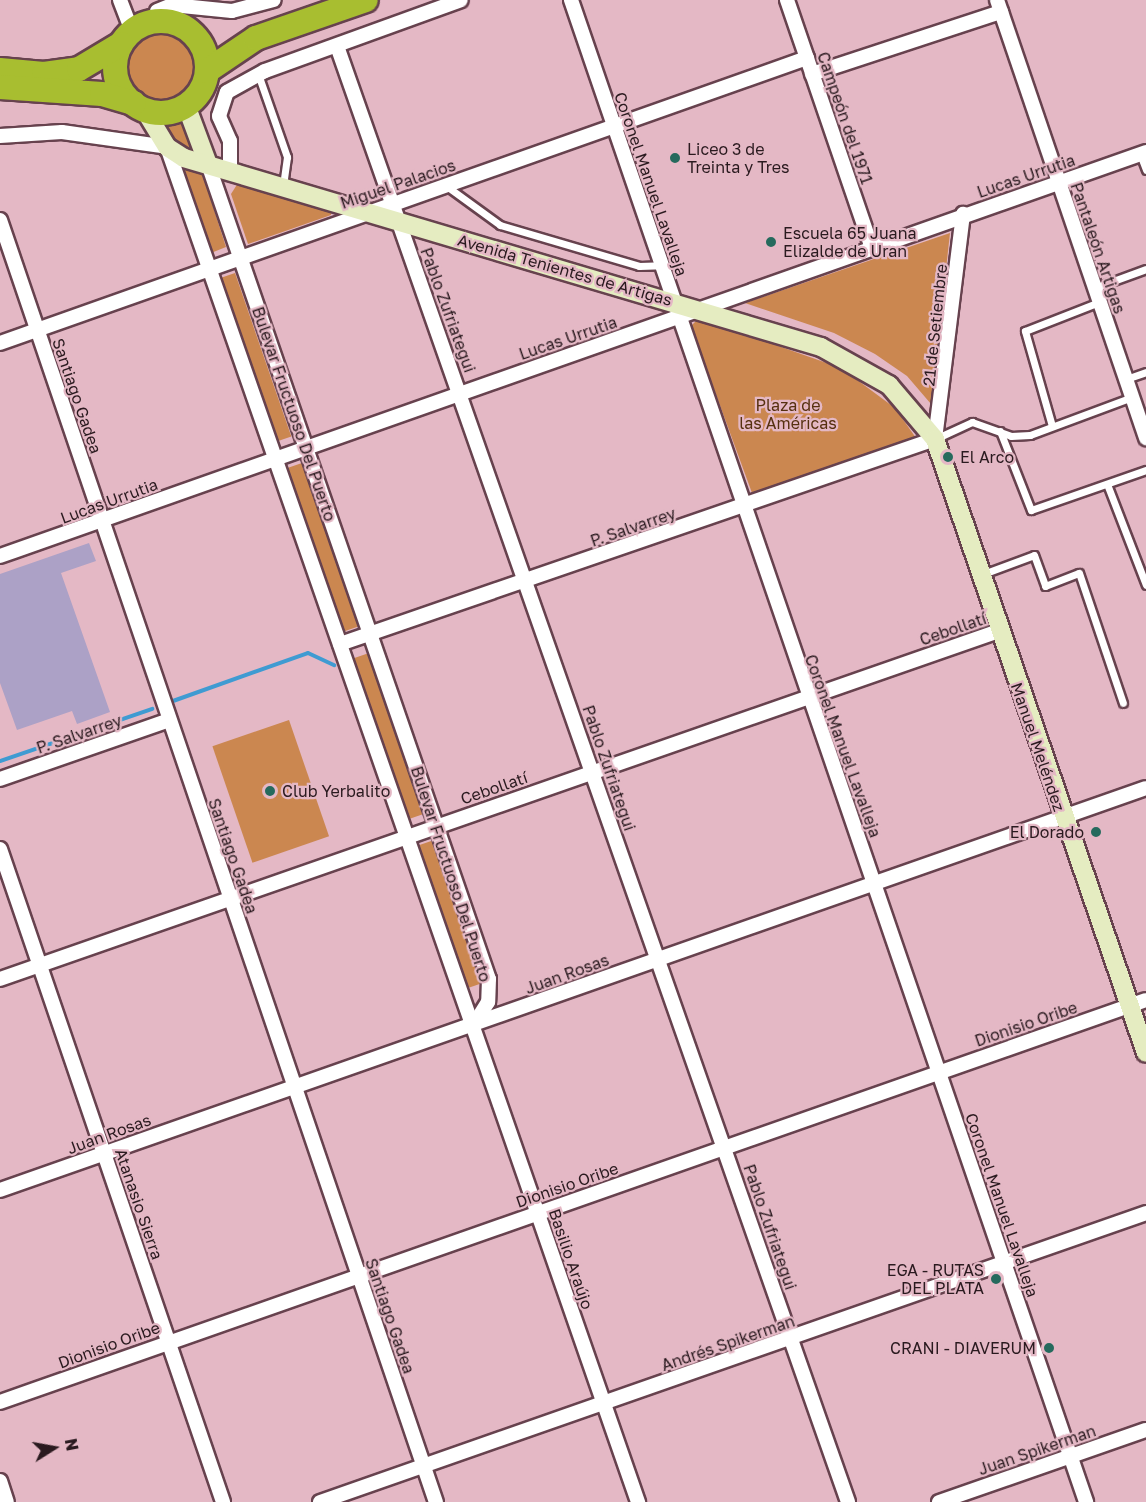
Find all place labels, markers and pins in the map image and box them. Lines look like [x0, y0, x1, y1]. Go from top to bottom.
place label: Liceo 3 de Treinta y Tres [687, 139, 790, 177]
marker: Liceo 3 de Treinta y Tres [668, 151, 682, 165]
place label: Escuela 65 Juana Elizalde de Uran [783, 223, 917, 261]
marker: Escuela 65 Juana Elizalde de Uran [764, 235, 778, 249]
place label: El Arco [960, 447, 1014, 467]
marker: El Arco [941, 450, 955, 464]
place label: Club Yerbalito [282, 781, 390, 801]
marker: Club Yerbalito [263, 784, 277, 798]
place label: El Dorado [1010, 822, 1084, 842]
marker: El Dorado [1089, 825, 1103, 839]
place label: EGA - RUTAS DEL PLATA [887, 1260, 984, 1298]
marker: EGA - RUTAS DEL PLATA [989, 1272, 1003, 1286]
place label: CRANI - DIAVERUM [890, 1338, 1036, 1358]
marker: CRANI - DIAVERUM [1040, 1339, 1058, 1357]

